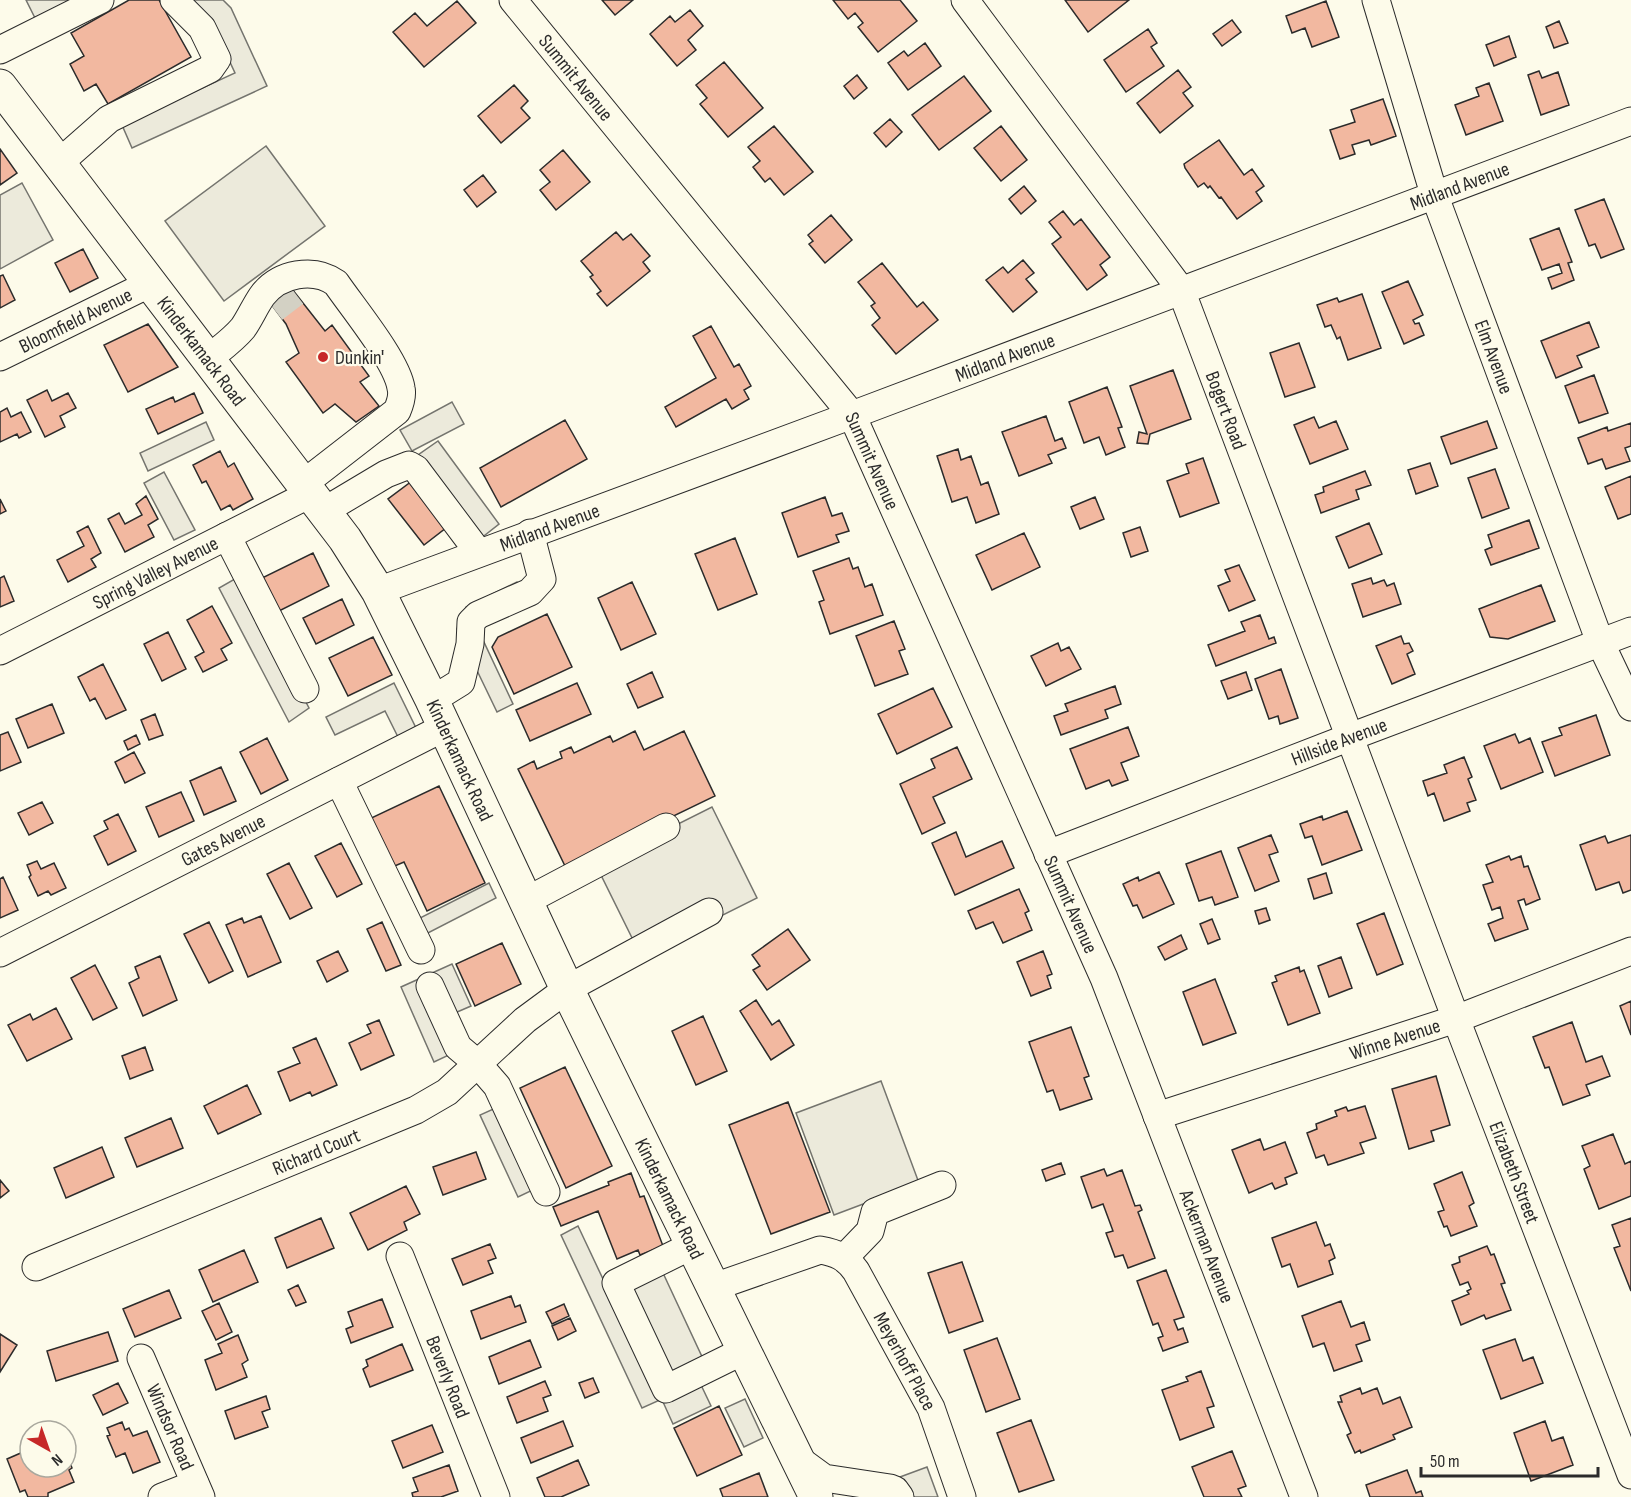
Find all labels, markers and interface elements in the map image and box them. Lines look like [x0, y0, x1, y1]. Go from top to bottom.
street label: Summit Avenue [533, 30, 618, 126]
street label: Midland Avenue [1407, 157, 1513, 216]
street label: Bloomfield Avenue [15, 283, 136, 359]
street label: Kinderkamack Road [152, 292, 250, 411]
street label: Elm Avenue [1469, 317, 1518, 397]
street label: Midland Avenue [952, 329, 1058, 388]
place label: Dunkin' [335, 346, 384, 370]
marker: Dunkin' [316, 350, 330, 364]
street label: Bogert Road [1200, 368, 1251, 453]
street label: Summit Avenue [839, 409, 904, 514]
street label: Midland Avenue [497, 499, 603, 558]
street label: Spring Valley Avenue [89, 532, 222, 615]
street label: Kinderkamack Road [420, 696, 498, 825]
street label: Hillside Avenue [1288, 713, 1391, 772]
street label: Gates Avenue [177, 809, 269, 872]
street label: Summit Avenue [1038, 852, 1102, 957]
street label: Winne Avenue [1347, 1014, 1444, 1066]
street label: Elizabeth Street [1483, 1118, 1544, 1227]
street label: Richard Court [269, 1123, 364, 1181]
street label: Kinderkamack Road [629, 1135, 709, 1263]
street label: Ackerman Avenue [1173, 1186, 1239, 1306]
street label: Meyerhoff Place [868, 1308, 941, 1415]
street label: Beverly Road [420, 1333, 474, 1422]
street label: Windsor Road [141, 1381, 199, 1474]
north arrow [18, 1419, 78, 1479]
scale bar [1421, 1440, 1598, 1478]
text: N [47, 1449, 66, 1469]
text: 50 m [1430, 1451, 1460, 1472]

